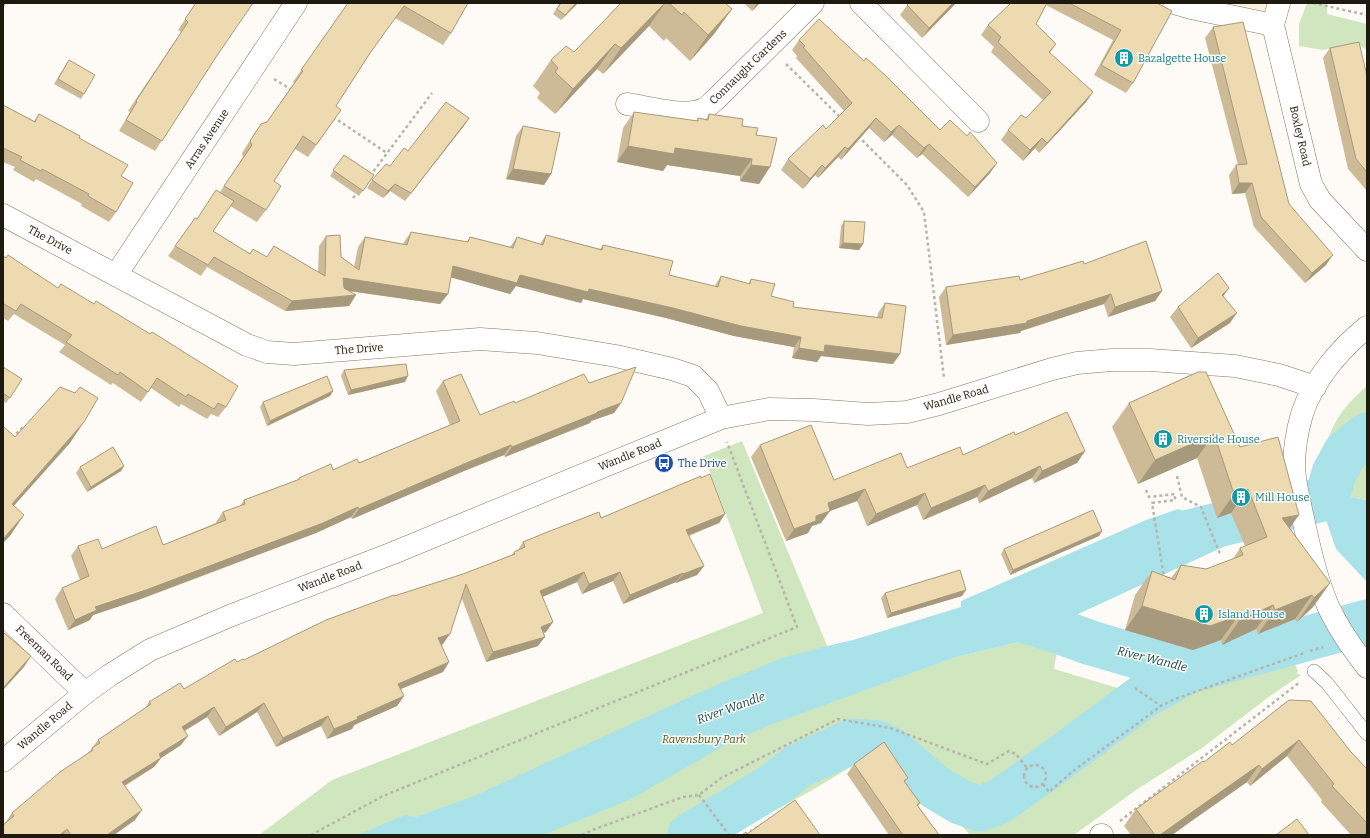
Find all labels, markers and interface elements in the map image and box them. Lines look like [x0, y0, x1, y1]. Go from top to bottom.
street label: Connaught Gardens [707, 27, 789, 107]
building icon: Bazalgette House [1113, 47, 1135, 69]
place label: Bazalgette House [1138, 52, 1226, 65]
street label: Boxley Road [1287, 104, 1313, 168]
street label: Arras Avenue [182, 107, 232, 171]
street label: The Drive [26, 223, 74, 257]
street label: The Drive [334, 341, 384, 357]
street label: Wandle Road [922, 382, 990, 413]
building icon: Riverside House [1152, 428, 1174, 450]
place label: Riverside House [1177, 433, 1260, 446]
street label: Wandle Road [596, 436, 664, 474]
bus stop icon: The Drive [653, 452, 675, 474]
place label: The Drive [678, 457, 726, 470]
building icon: Mill House [1230, 486, 1252, 508]
place label: Mill House [1255, 491, 1310, 504]
street label: Wandle Road [296, 559, 364, 595]
building icon: Island House [1193, 603, 1215, 625]
place label: Island House [1218, 608, 1285, 621]
street label: Freeman Road [13, 623, 76, 684]
water label: River Wandle [1116, 644, 1188, 674]
water label: River Wandle [695, 689, 767, 727]
street label: Wandle Road [15, 699, 75, 753]
park label: Ravensbury Park [662, 733, 747, 746]

